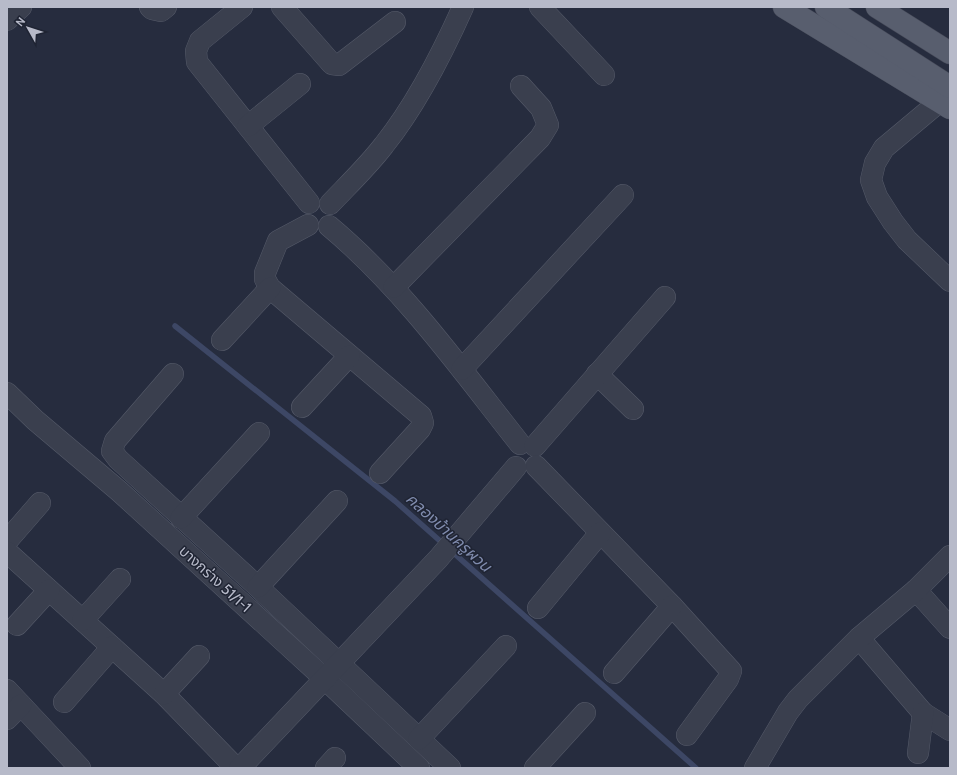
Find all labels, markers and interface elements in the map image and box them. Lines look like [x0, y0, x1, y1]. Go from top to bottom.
north arrow [8, 8, 48, 48]
text: N [12, 14, 28, 29]
water label: คลองบ้านครูผวน [401, 489, 496, 577]
street label: บางกร่าง 51/1-1 [175, 542, 255, 616]

